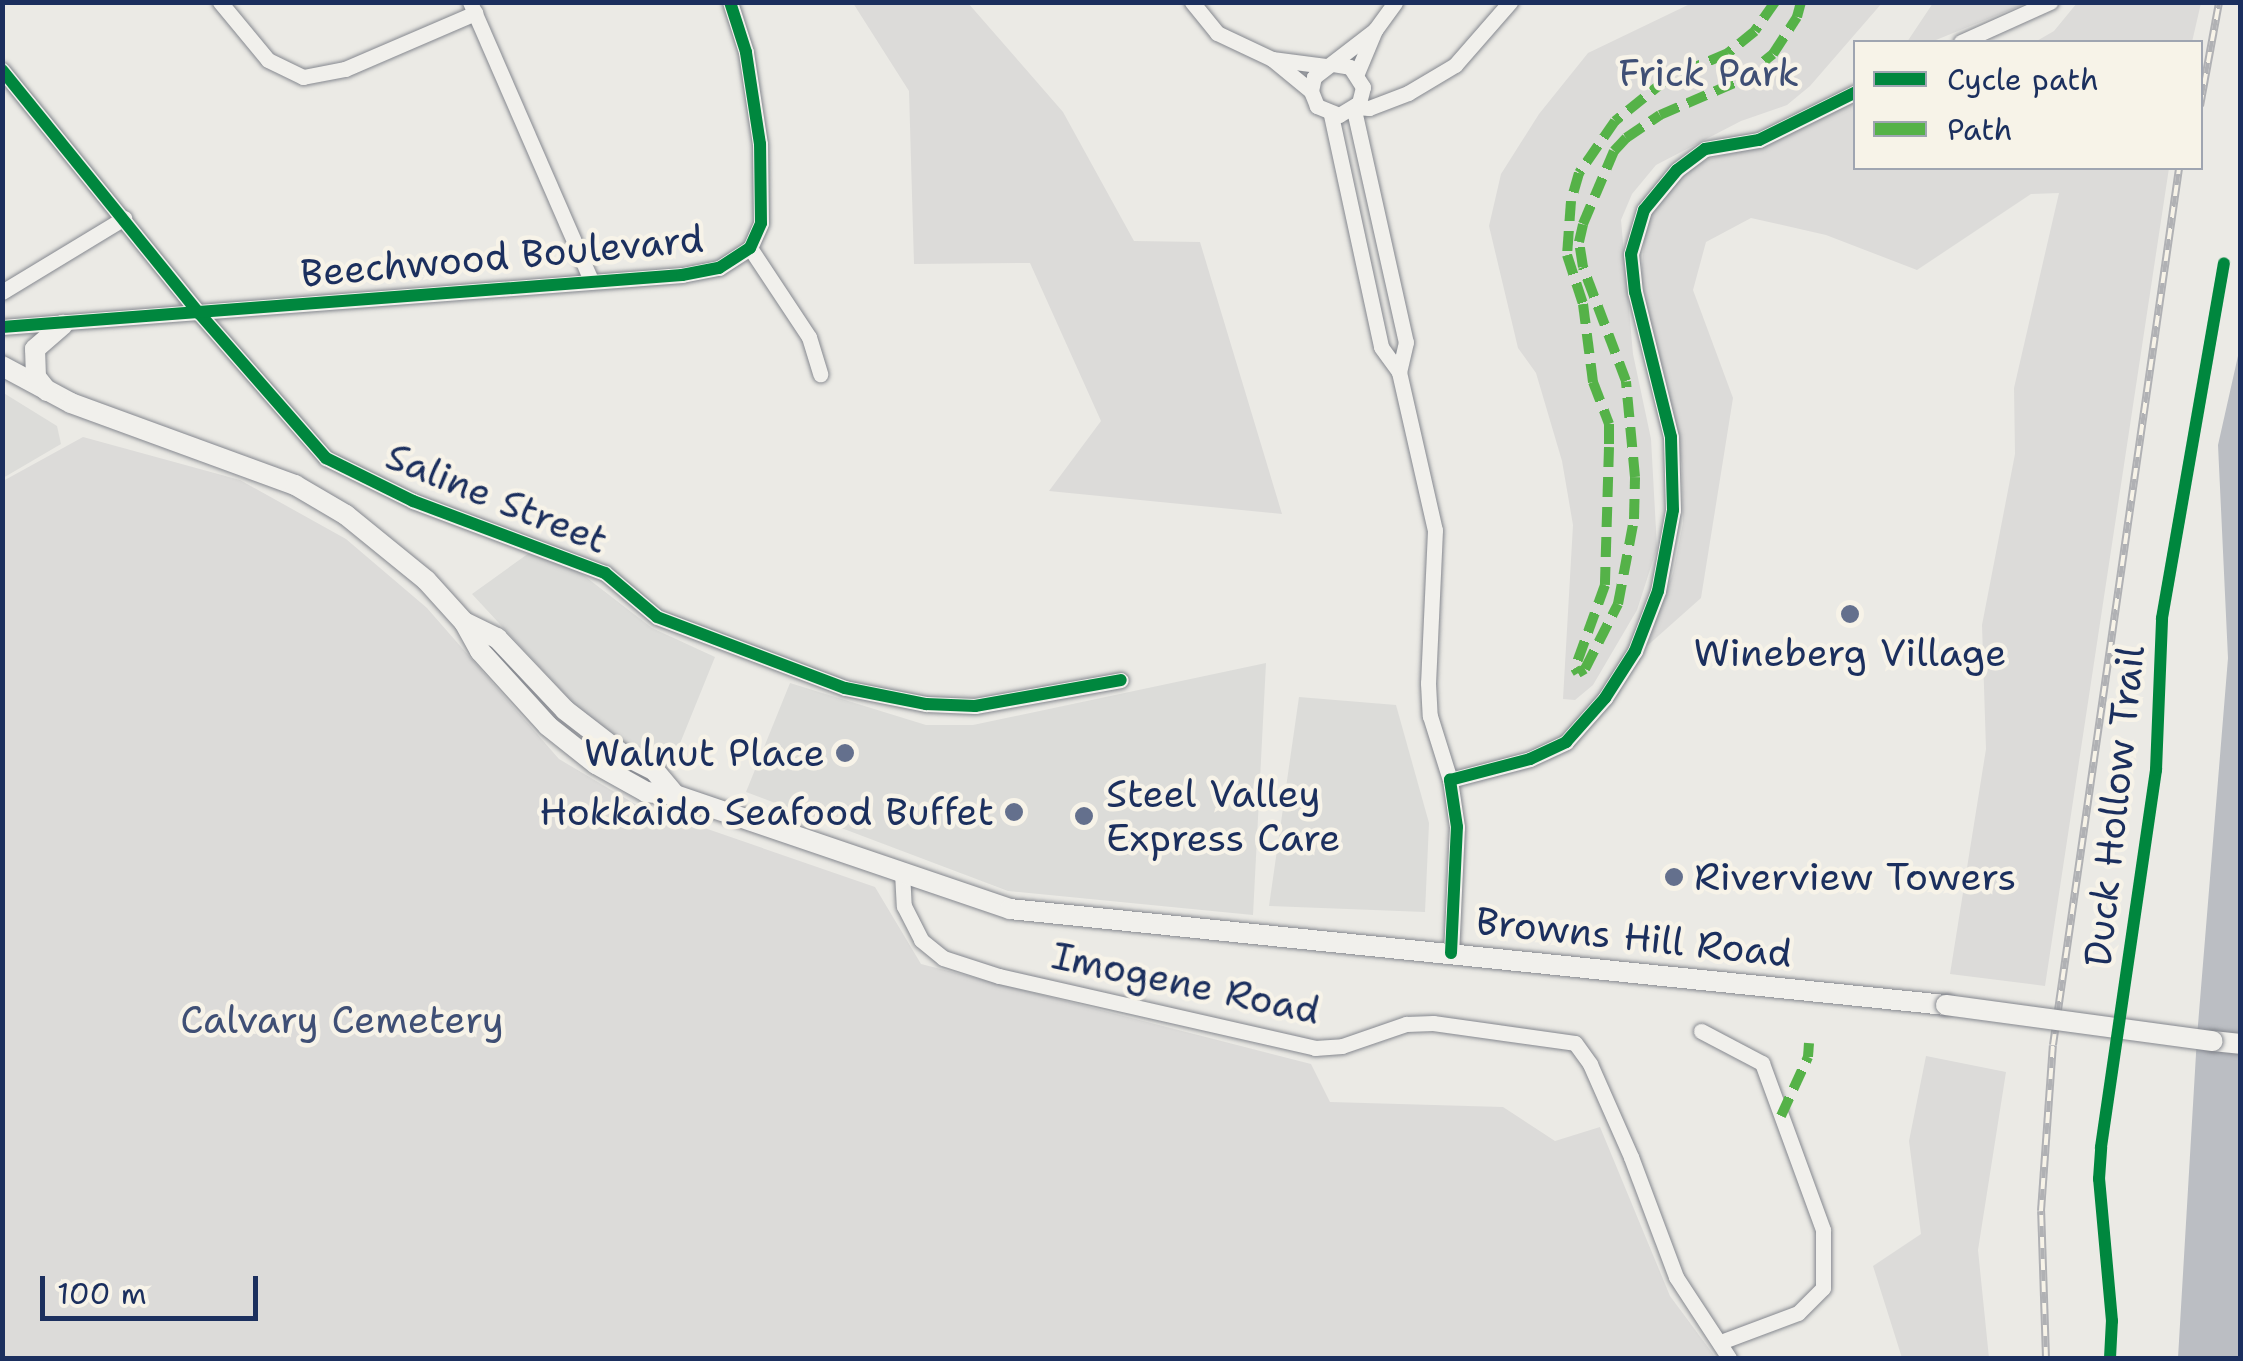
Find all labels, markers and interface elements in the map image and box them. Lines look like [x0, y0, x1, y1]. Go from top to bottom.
legend [1853, 40, 2203, 170]
park label: Frick Park [1618, 50, 1800, 96]
text: Cycle path [1947, 59, 2099, 100]
text: Path [1947, 109, 2013, 150]
street label: Beechwood Boulevard [299, 216, 705, 296]
street label: Saline Street [380, 433, 614, 563]
marker: Wineberg Village [1839, 603, 1861, 625]
place label: Wineberg Village [1693, 630, 2007, 676]
street label: Duck Hollow Trail [2074, 643, 2154, 969]
place label: Walnut Place [584, 730, 825, 776]
marker: Walnut Place [834, 742, 856, 764]
place label: Steel Valley Express Care [1106, 771, 1340, 861]
place label: Hokkaido Seafood Buffet [539, 789, 994, 835]
marker: Hokkaido Seafood Buffet [1003, 801, 1025, 823]
marker: Steel Valley Express Care [1071, 803, 1097, 829]
place label: Riverview Towers [1694, 854, 2016, 900]
marker: Riverview Towers [1663, 866, 1685, 888]
street label: Browns Hill Road [1474, 898, 1794, 976]
street label: Imogene Road [1048, 932, 1324, 1034]
park label: Calvary Cemetery [180, 997, 504, 1043]
scale bar [45, 1256, 262, 1318]
text: 100 m [57, 1273, 147, 1314]

